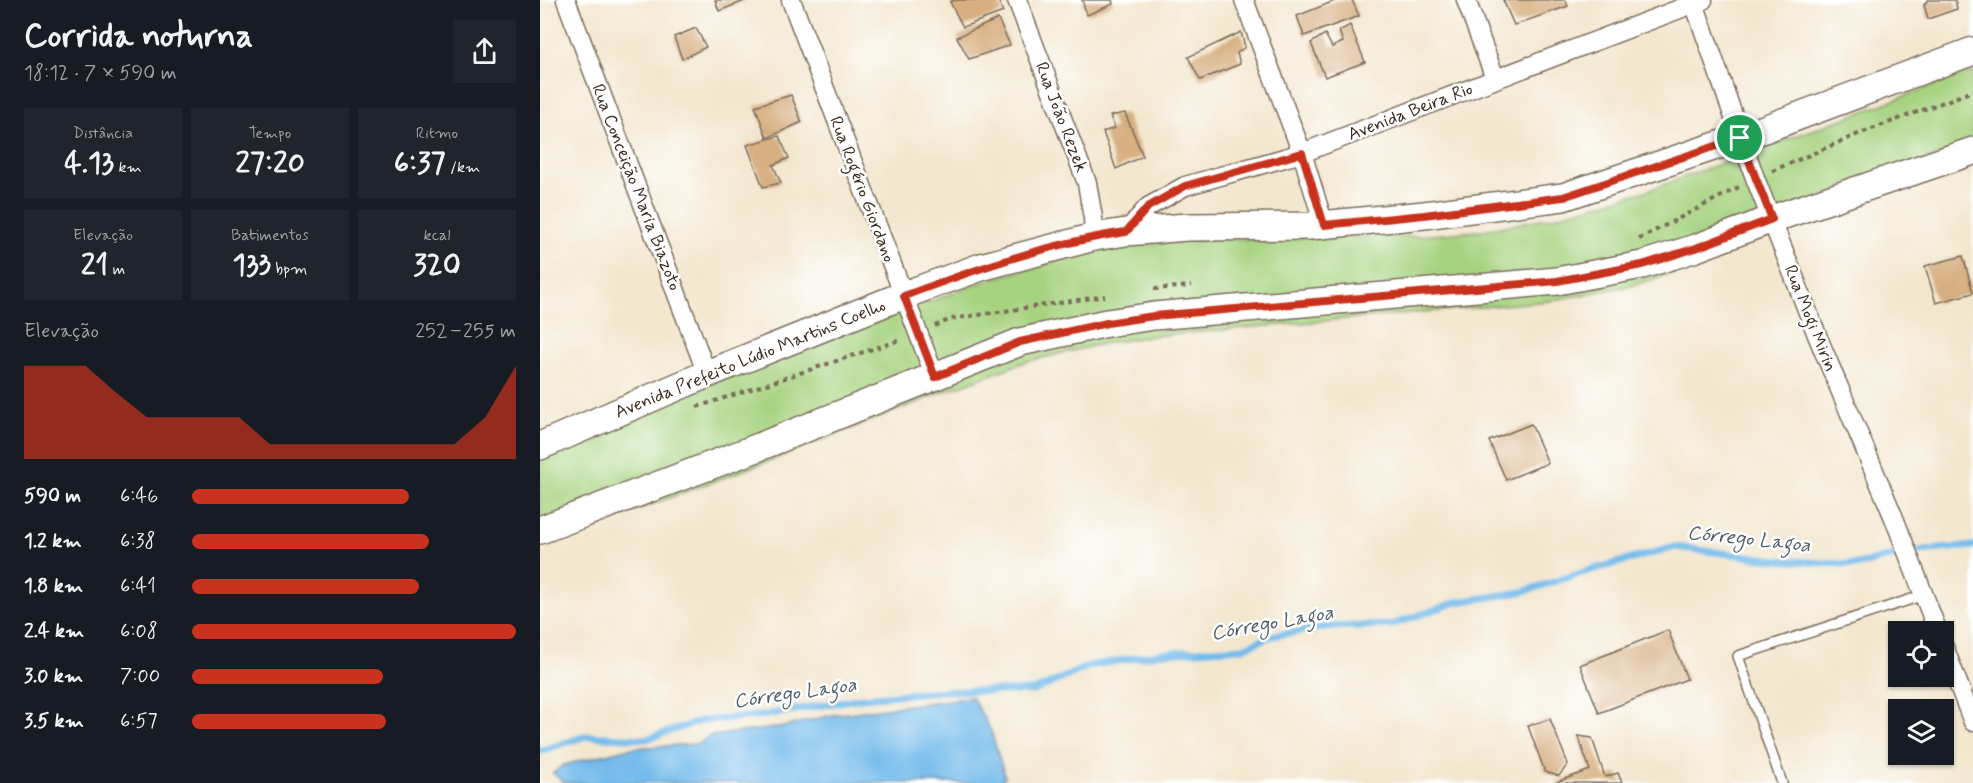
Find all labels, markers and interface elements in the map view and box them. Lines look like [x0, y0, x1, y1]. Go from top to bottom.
text: Corrida noturna [24, 15, 253, 59]
button: share [453, 20, 516, 83]
street label: Rua João Rezek [1029, 59, 1093, 176]
text: 18:12 · 7 × 590 m [24, 60, 177, 87]
street label: Avenida Beira Rio [1344, 77, 1476, 147]
street label: Rua Conceição Maria Biazoto [586, 81, 687, 294]
pin [1714, 112, 1765, 163]
street label: Rua Rogério Giordano [821, 113, 901, 266]
icon: arrive [1723, 121, 1756, 154]
text: Distância [73, 123, 133, 144]
text: Tempo [249, 123, 291, 144]
text: Ritmo [416, 123, 458, 144]
text: 4.13 [64, 144, 114, 183]
text: 27:20 [235, 144, 305, 183]
text: 6:37 [394, 144, 446, 183]
text: km [114, 157, 142, 178]
text: /km [446, 157, 480, 178]
text: Elevação [73, 225, 133, 246]
text: Batimentos [231, 225, 309, 246]
text: kcal [424, 225, 450, 246]
text: 21 [81, 246, 108, 285]
text: 133 [233, 246, 271, 285]
text: 320 [413, 246, 461, 285]
text: m [108, 259, 125, 280]
text: bpm [271, 259, 307, 280]
street label: Rua Mogi Mirin [1776, 262, 1842, 376]
street label: Avenida Prefeito Lúdio Martins Coelho [611, 293, 890, 424]
text: Elevação [24, 318, 99, 345]
text: 252–255 m [415, 318, 516, 345]
text: 590 m [24, 483, 81, 510]
text: 6:46 [120, 483, 158, 510]
water label: Córrego Lagoa [1686, 520, 1812, 561]
text: 1.2 km [24, 528, 81, 555]
text: 6:38 [120, 528, 156, 555]
text: 1.8 km [24, 573, 83, 600]
text: 6:41 [120, 573, 156, 600]
water label: Córrego Lagoa [1209, 599, 1336, 649]
text: 2.4 km [24, 618, 84, 645]
text: 6:08 [120, 618, 158, 645]
map controls [1888, 621, 1954, 765]
button: locate [1888, 621, 1954, 687]
text: 3.0 km [24, 663, 83, 690]
text: 7:00 [120, 663, 160, 690]
water label: Córrego Lagoa [732, 671, 859, 717]
button: layers [1888, 699, 1954, 765]
text: 3.5 km [24, 708, 84, 735]
text: 6:57 [120, 708, 158, 735]

